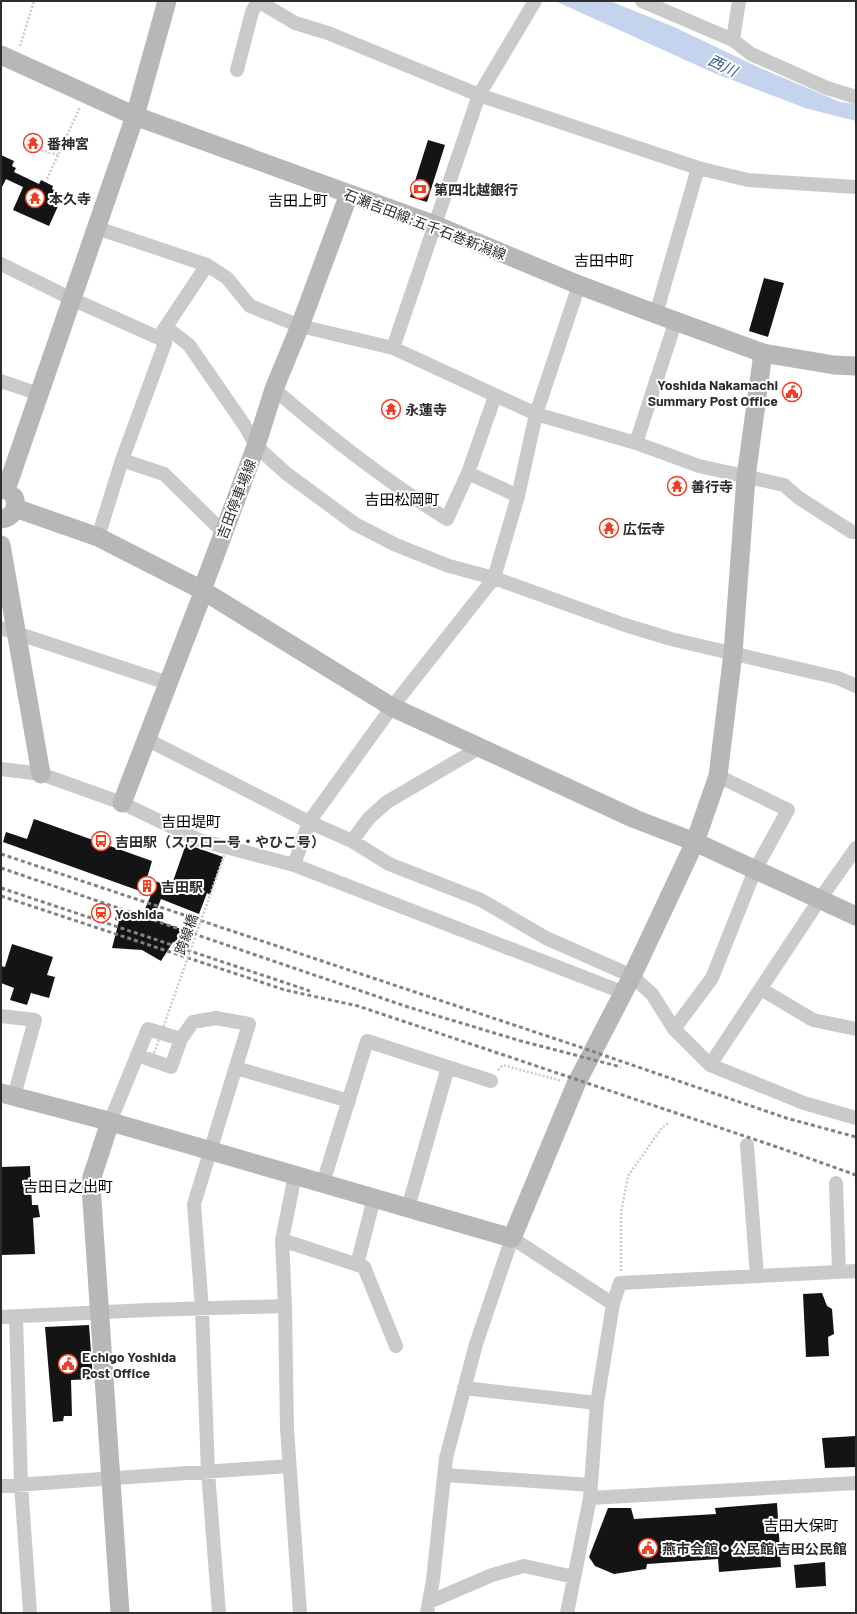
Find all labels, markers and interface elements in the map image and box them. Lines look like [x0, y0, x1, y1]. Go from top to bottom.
water label: 西川 [706, 50, 742, 81]
temple icon: 番神宮 [22, 132, 44, 154]
place label: 番神宮 [47, 135, 89, 152]
bank icon: 第四北越銀行 [409, 178, 431, 200]
place label: 第四北越銀行 [434, 181, 518, 198]
street label: 石瀬吉田線;五千石巻新潟線 [341, 185, 509, 263]
temple icon: 本久寺 [24, 187, 46, 209]
place label: 本久寺 [49, 190, 91, 207]
district label: 吉田上町 [268, 191, 328, 209]
district label: 吉田中町 [574, 251, 634, 269]
place label: Yoshida Nakamachi Summary Post Office [648, 376, 778, 409]
public building icon: Yoshida Nakamachi Summary Post Office [781, 381, 803, 403]
temple icon: 永蓮寺 [380, 398, 402, 420]
place label: 永蓮寺 [405, 401, 447, 418]
street label: 吉田停車場線 [213, 457, 259, 541]
temple icon: 善行寺 [666, 475, 688, 497]
place label: 善行寺 [691, 478, 733, 495]
district label: 吉田松岡町 [364, 490, 440, 508]
temple icon: 広伝寺 [598, 517, 620, 539]
place label: 広伝寺 [623, 520, 665, 537]
district label: 吉田堤町 [161, 812, 221, 830]
bus stop icon: 吉田駅（スワロー号・やひこ号） [90, 830, 112, 852]
place label: 吉田駅（スワロー号・やひこ号） [115, 833, 325, 850]
building icon: 吉田駅 [136, 875, 158, 897]
place label: 吉田駅 [161, 878, 203, 895]
station icon: Yoshida [90, 902, 112, 924]
place label: Yoshida [115, 905, 164, 922]
street label: 跨線橋 [171, 911, 201, 957]
district label: 吉田日之出町 [23, 1177, 113, 1195]
place label: Echigo Yoshida Post Office [82, 1348, 176, 1381]
public building icon: Echigo Yoshida Post Office [57, 1353, 79, 1375]
district label: 吉田大保町 [763, 1516, 839, 1534]
public building icon: 燕市会館・公民館 吉田公民館 [637, 1537, 659, 1559]
place label: 燕市会館・公民館 吉田公民館 [662, 1540, 847, 1557]

